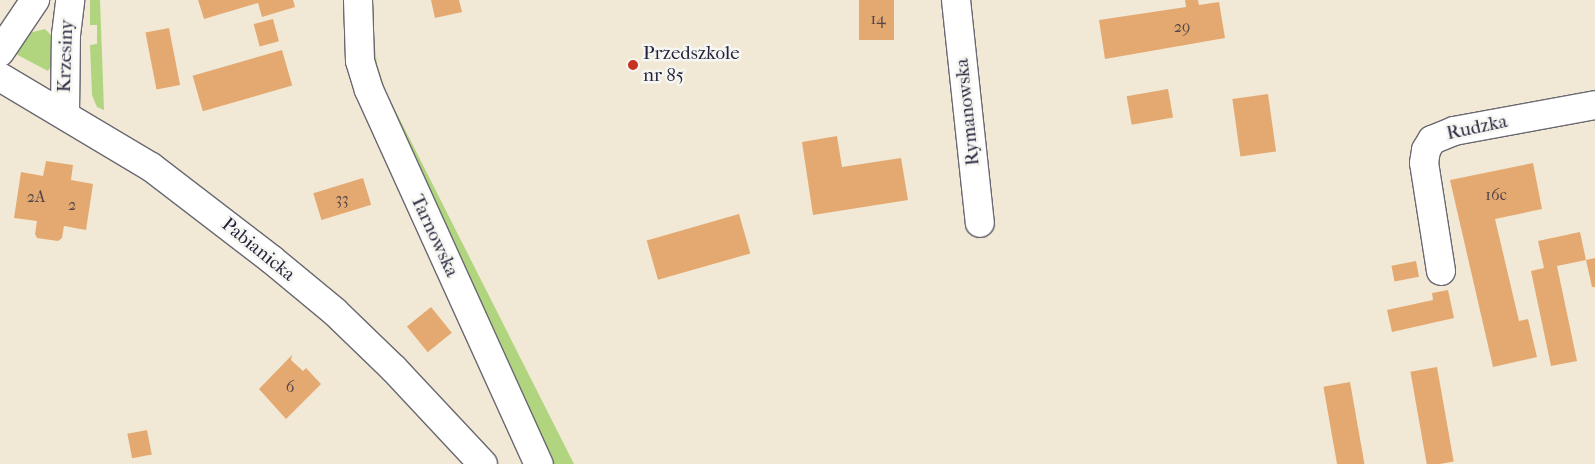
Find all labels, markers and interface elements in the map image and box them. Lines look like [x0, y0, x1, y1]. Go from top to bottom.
house number: 14 [870, 9, 886, 29]
house number: 29 [1174, 17, 1190, 37]
street label: Krzesiny [53, 19, 79, 93]
place label: Przedszkole nr 85 [643, 43, 740, 87]
street label: Rymanowska [951, 57, 985, 167]
marker: Przedszkole nr 85 [627, 59, 639, 71]
street label: Rudzka [1445, 110, 1509, 146]
house number: 16c [1485, 185, 1507, 205]
house number: 2A [27, 187, 45, 207]
house number: 33 [335, 189, 349, 209]
street label: Tarnowska [405, 191, 463, 281]
house number: 2 [68, 195, 76, 215]
street label: Pabianicka [217, 214, 299, 286]
house number: 6 [286, 377, 294, 397]

